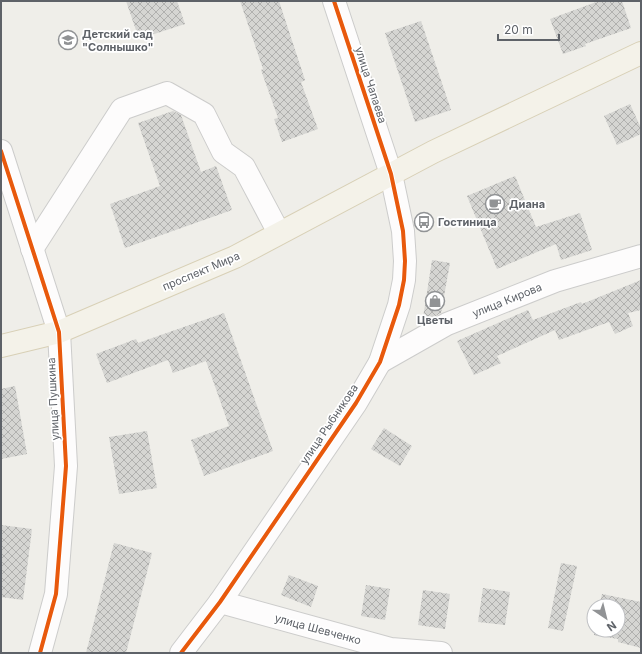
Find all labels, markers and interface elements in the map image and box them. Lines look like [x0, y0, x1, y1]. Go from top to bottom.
scale bar [498, 16, 559, 42]
text: 20 m [504, 22, 533, 37]
place label: Детский сад "Солнышко" [82, 27, 154, 54]
school or university icon: Детский сад "Солнышко" [57, 29, 79, 51]
street label: улица Чапаева [352, 45, 390, 125]
cafe icon: Диана [484, 193, 506, 215]
place label: Диана [509, 197, 545, 211]
bus stop icon: Гостиница [413, 211, 435, 233]
place label: Гостиница [438, 215, 497, 229]
street label: проспект Мира [160, 248, 242, 294]
street label: улица Кирова [470, 280, 544, 320]
shop icon: Цветы [424, 290, 446, 312]
place label: Цветы [417, 313, 453, 327]
street label: улица Пушкина [44, 357, 62, 441]
street label: улица Рыбникова [297, 381, 361, 467]
north arrow [586, 598, 626, 638]
street label: улица Шевченко [273, 611, 363, 647]
text: N [604, 618, 619, 634]

